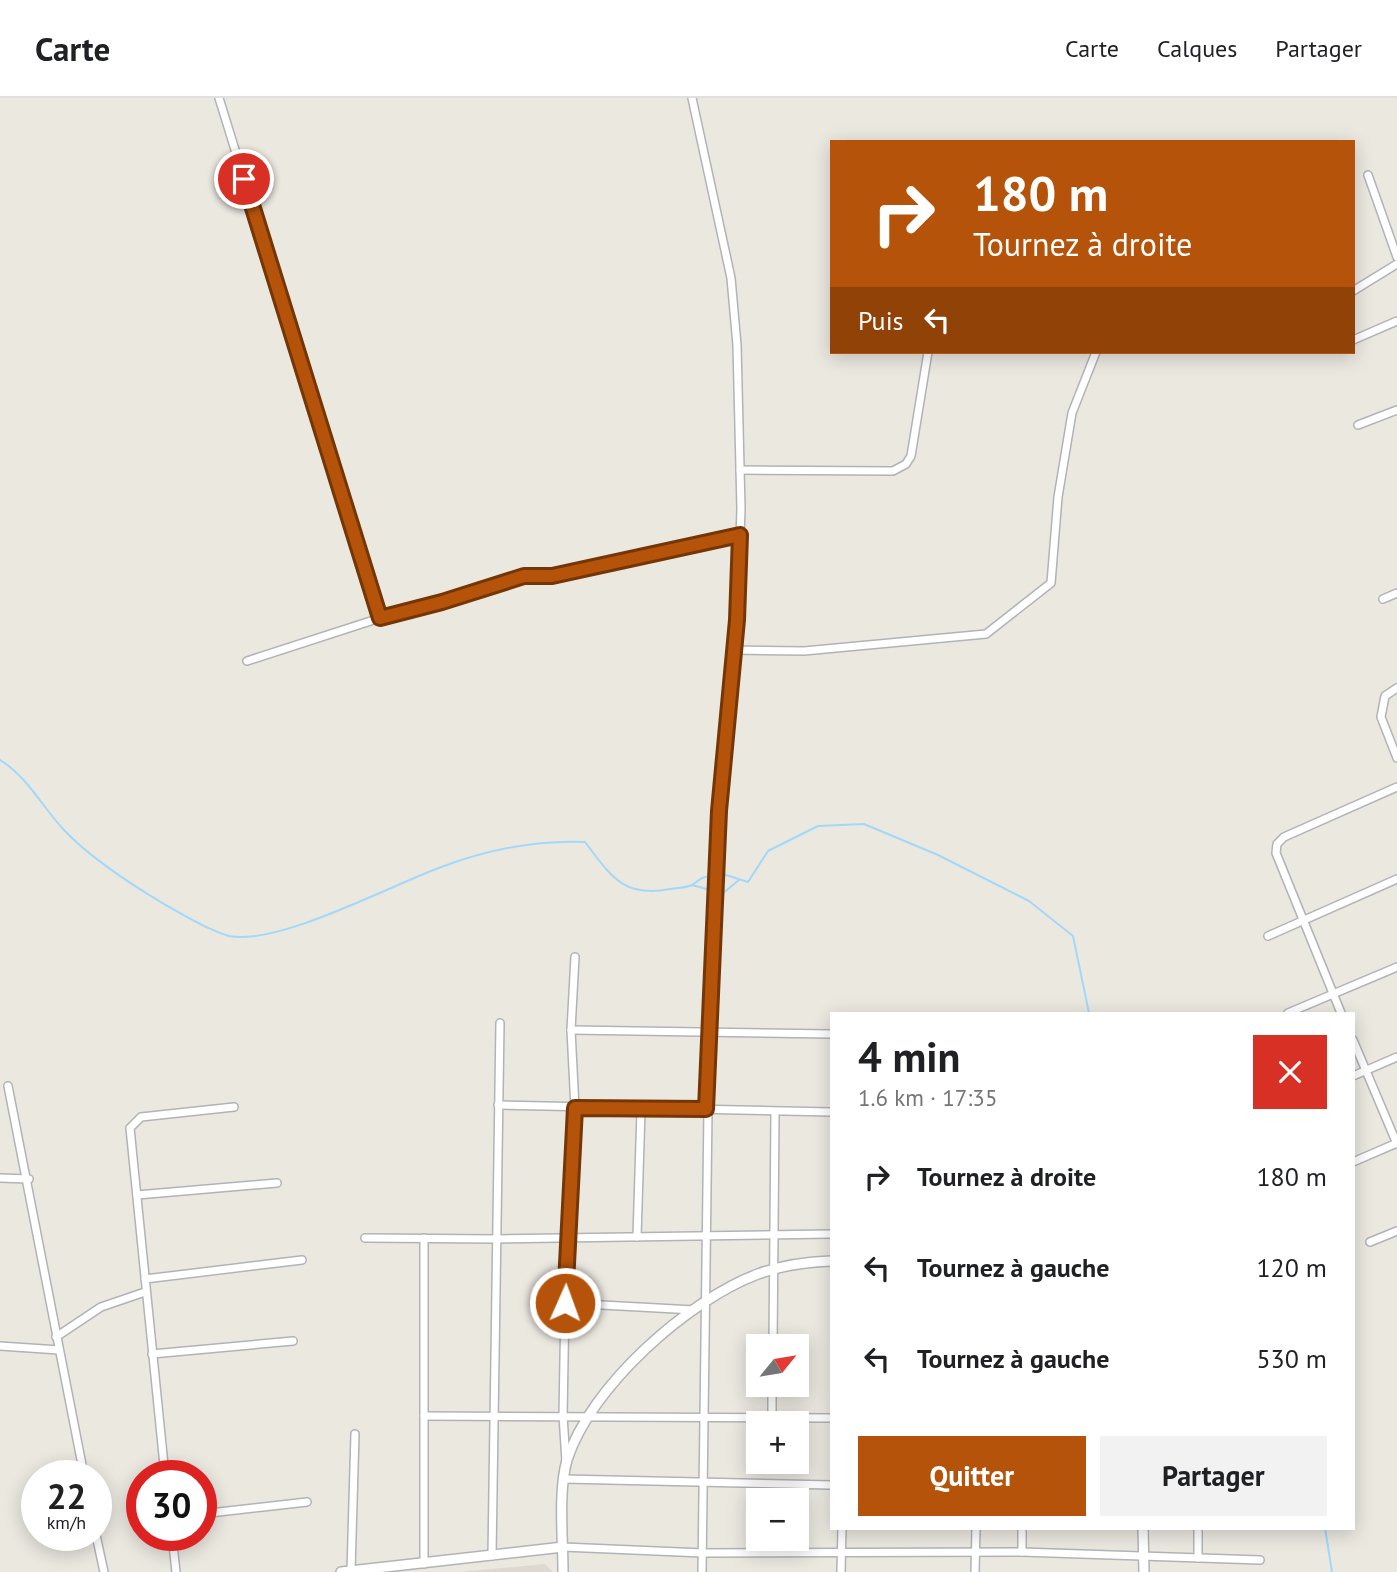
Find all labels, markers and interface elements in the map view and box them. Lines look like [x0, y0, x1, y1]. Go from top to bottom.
text: Carte [35, 27, 110, 70]
text: Carte [1065, 33, 1119, 64]
text: Calques [1157, 33, 1237, 64]
text: Partager [1275, 33, 1362, 64]
pin [214, 149, 274, 209]
icon: arrive [225, 160, 263, 198]
text: 180 m [973, 161, 1108, 225]
icon: right [858, 168, 949, 259]
text: Tournez à droite [973, 223, 1192, 265]
icon: left [918, 301, 956, 339]
text: Puis [858, 304, 904, 337]
text: 4 min [858, 1029, 960, 1084]
button: close [1253, 1035, 1327, 1109]
text: 1.6 km · 17:35 [858, 1083, 997, 1112]
icon: right [858, 1158, 896, 1196]
text: Tournez à droite [917, 1160, 1096, 1193]
text: 180 m [1256, 1160, 1327, 1193]
icon: left [858, 1249, 896, 1287]
text: Tournez à gauche [917, 1251, 1109, 1284]
text: 120 m [1256, 1251, 1327, 1284]
position arrow [528, 1266, 602, 1340]
north arrow [746, 1334, 808, 1396]
map controls [746, 1334, 809, 1551]
icon: left [858, 1340, 896, 1378]
text: Tournez à gauche [917, 1342, 1109, 1375]
text: 530 m [1256, 1342, 1327, 1375]
button: + [746, 1411, 809, 1474]
button: Quitter [858, 1436, 1086, 1516]
button: Partager [1100, 1436, 1327, 1516]
speed limit sign: 30 [126, 1460, 217, 1551]
text: 22 [47, 1473, 86, 1519]
button: − [746, 1488, 809, 1551]
text: km/h [47, 1511, 86, 1534]

